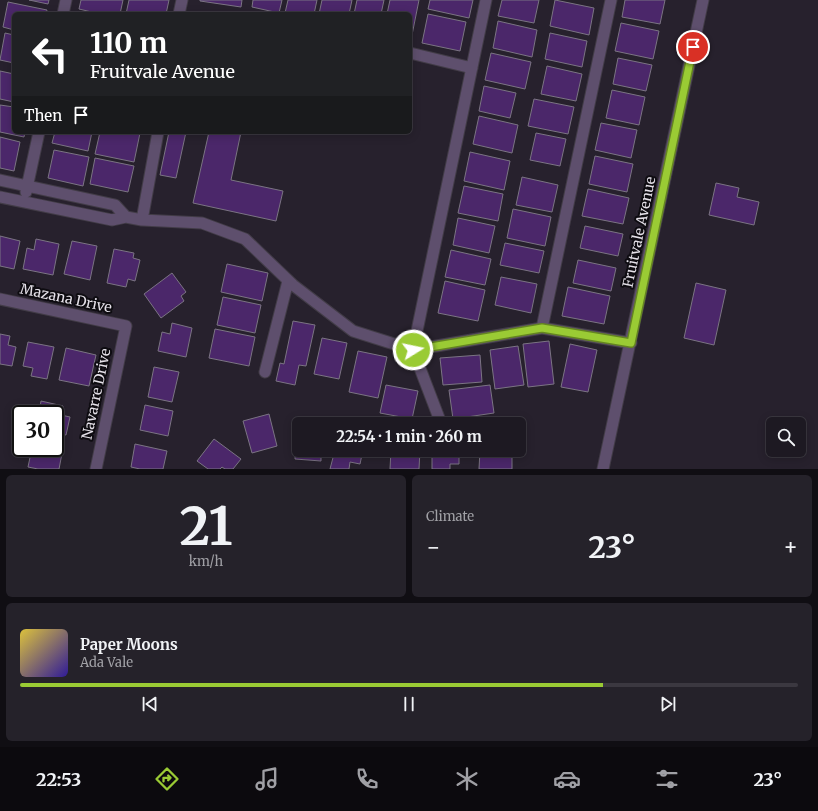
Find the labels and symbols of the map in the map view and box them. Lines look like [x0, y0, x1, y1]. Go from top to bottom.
pin [676, 30, 710, 64]
street label: Fruitvale Avenue [618, 175, 660, 289]
street label: Mazana Drive [19, 280, 113, 316]
position arrow [392, 329, 434, 371]
street label: Navarre Drive [78, 347, 114, 441]
speed limit sign: 30 [12, 405, 64, 457]

